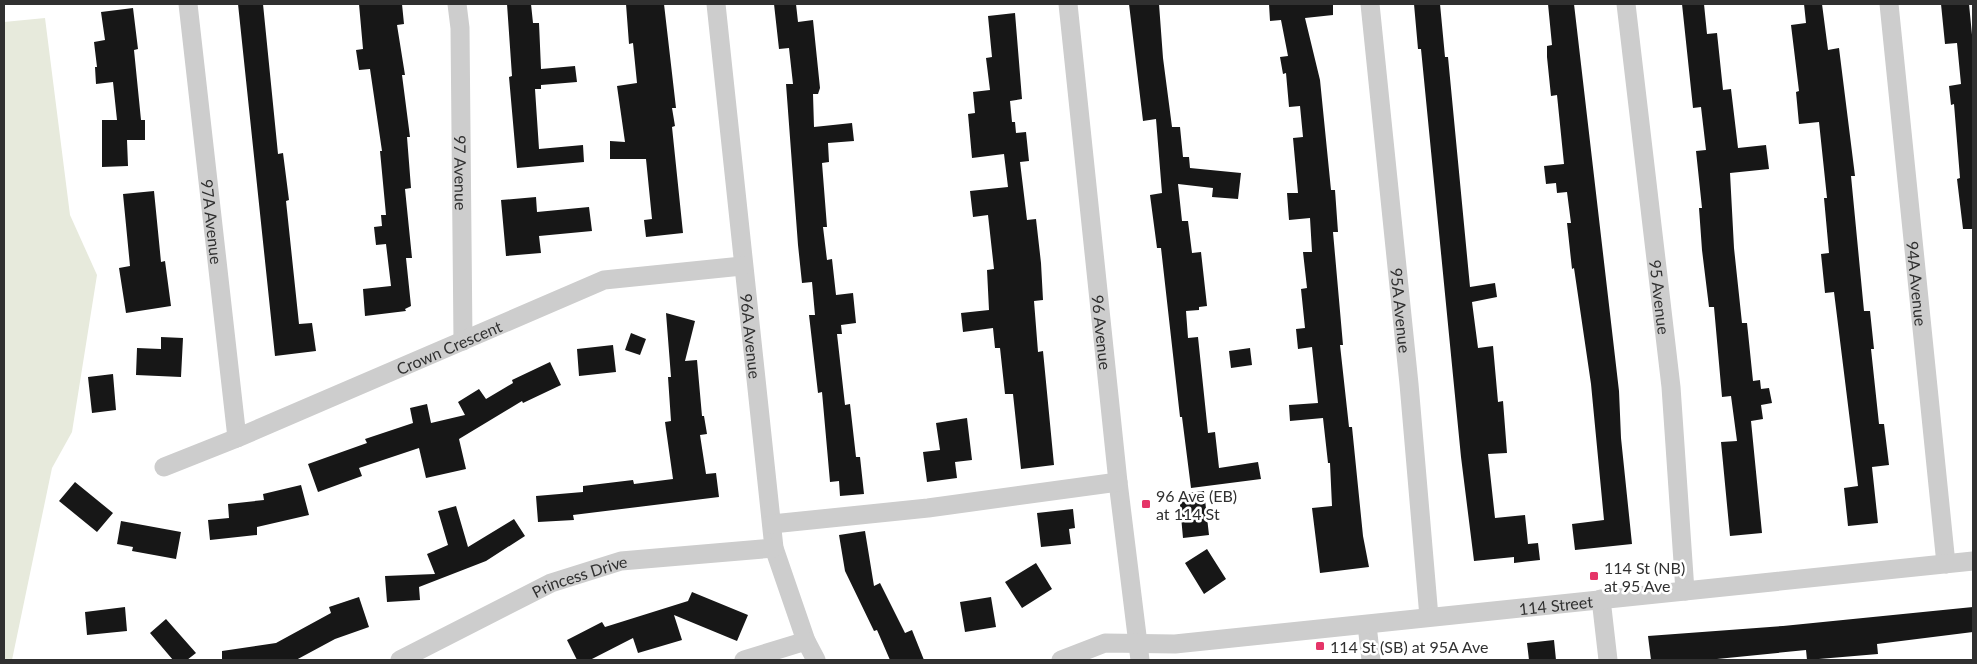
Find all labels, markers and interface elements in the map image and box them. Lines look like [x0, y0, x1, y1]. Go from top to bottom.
street label: 97 Avenue [452, 135, 471, 210]
street label: 97A Avenue [198, 178, 227, 265]
street label: 94A Avenue [1904, 240, 1931, 327]
street label: 95 Avenue [1647, 259, 1674, 335]
street label: 95A Avenue [1388, 267, 1415, 354]
street label: 96A Avenue [737, 293, 765, 380]
street label: 96 Avenue [1089, 294, 1116, 371]
street label: Crown Crescent [393, 316, 504, 378]
place label: 96 Ave (EB) at 114 St [1156, 486, 1237, 523]
marker: 96 Ave (EB) at 114 St [1140, 498, 1152, 510]
street label: Princess Drive [528, 551, 628, 601]
place label: 114 St (NB) at 95 Ave [1604, 558, 1685, 595]
marker: 114 St (NB) at 95 Ave [1588, 570, 1600, 582]
street label: 114 Street [1518, 591, 1594, 618]
place label: 114 St (SB) at 95A Ave [1330, 637, 1489, 656]
marker: 114 St (SB) at 95A Ave [1314, 640, 1326, 652]

